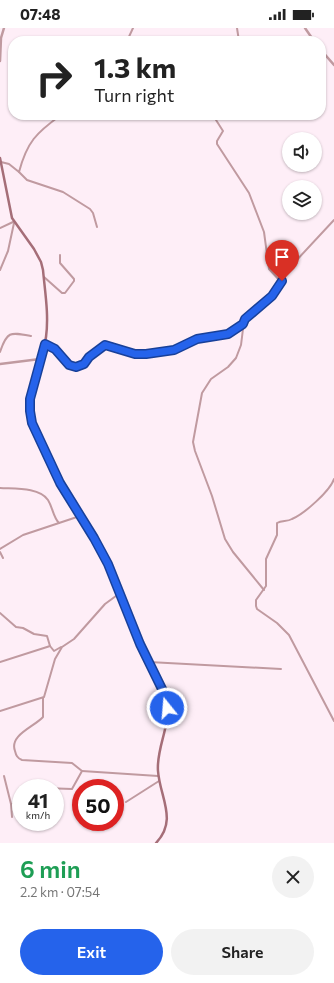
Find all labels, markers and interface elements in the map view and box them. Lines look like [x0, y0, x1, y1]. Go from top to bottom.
text: 07:48 [20, 5, 61, 23]
text: 1.3 km [94, 50, 176, 84]
icon: right [28, 52, 80, 104]
text: Turn right [94, 84, 174, 106]
map controls [282, 132, 322, 220]
button: sound [282, 132, 322, 172]
button: layers [282, 180, 322, 220]
pin [265, 240, 299, 281]
icon: arrive [271, 246, 293, 268]
position arrow [146, 687, 188, 729]
speed limit sign: 50 [72, 779, 124, 831]
text: 41 [28, 788, 48, 812]
text: km/h [26, 809, 50, 821]
text: 6 min [20, 854, 81, 883]
button: close [272, 856, 314, 898]
text: 2.2 km · 07:54 [20, 884, 100, 900]
button: Exit [20, 929, 163, 975]
button: Share [171, 929, 314, 975]

